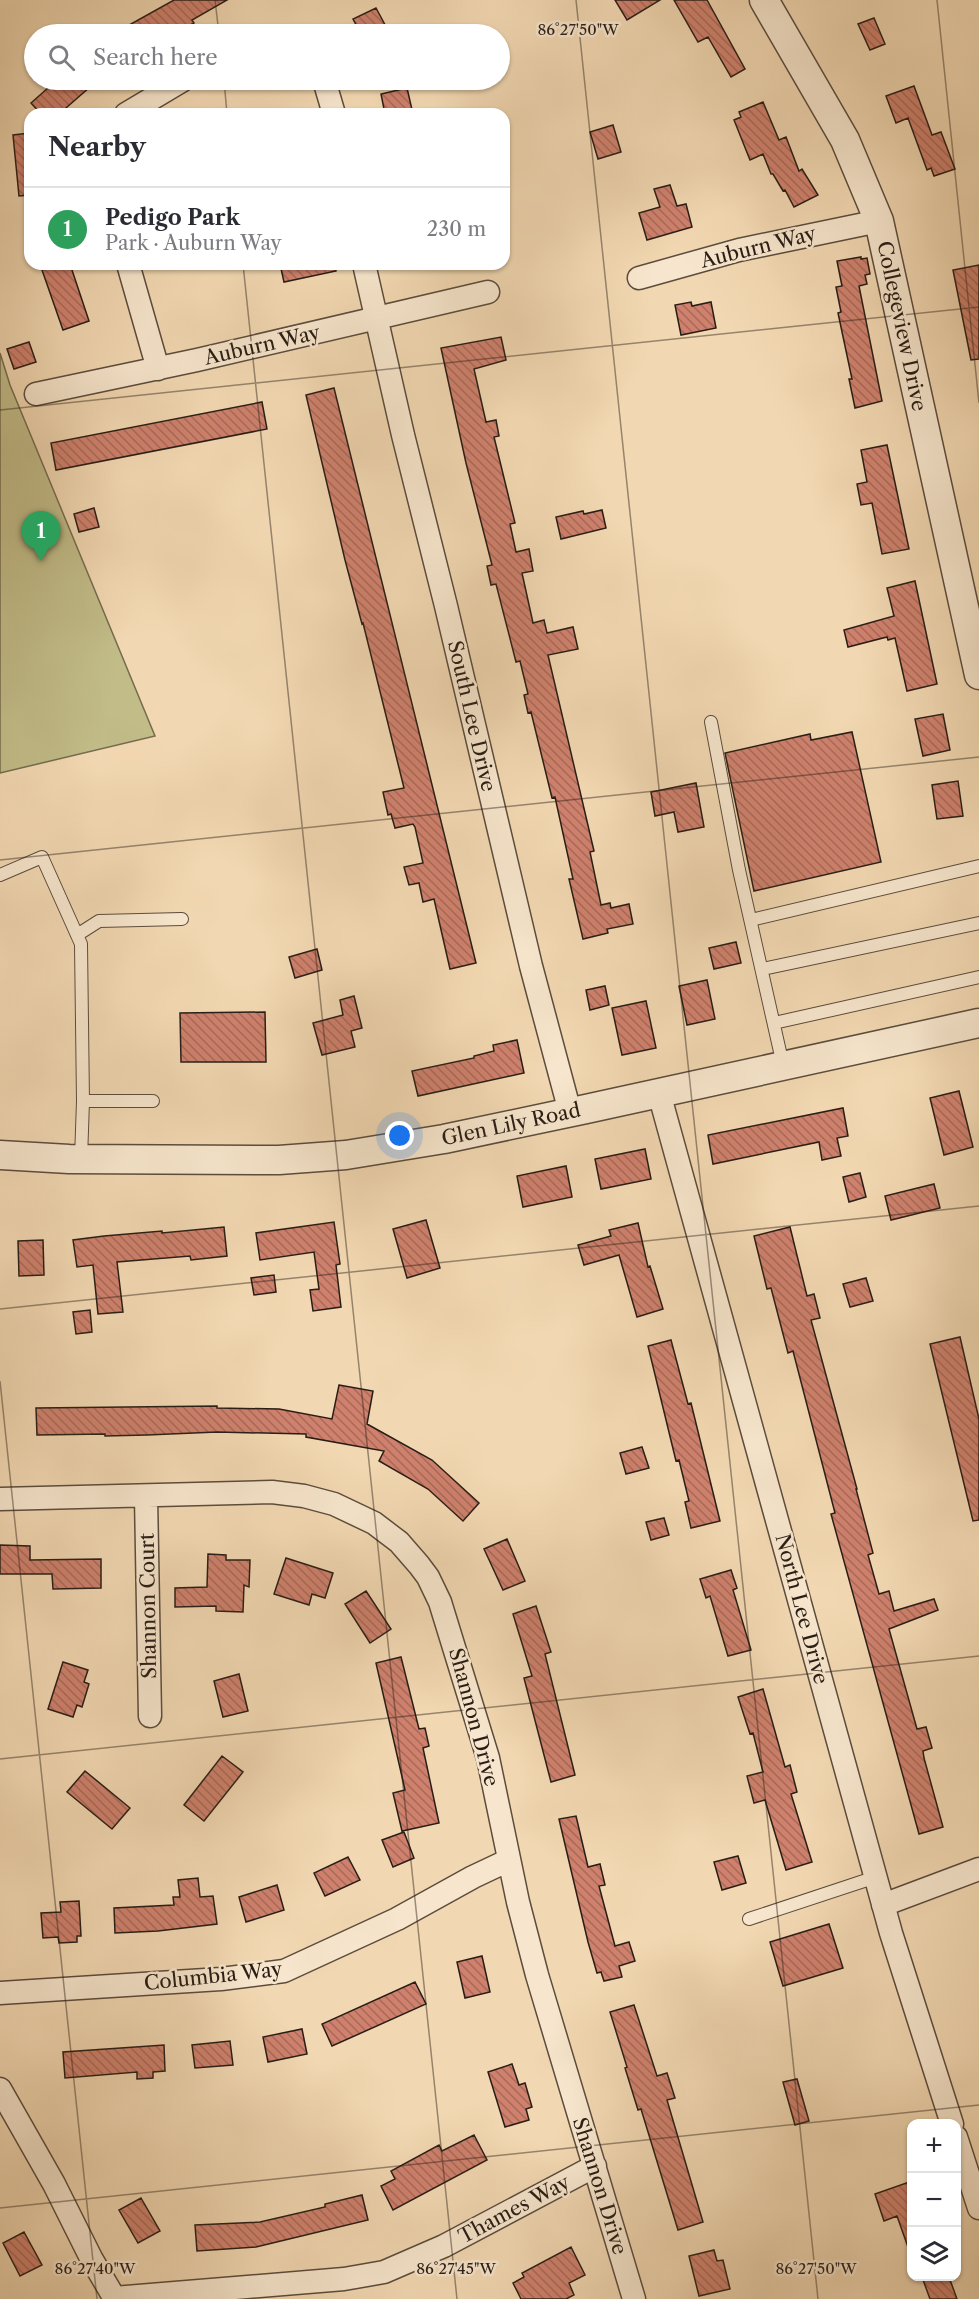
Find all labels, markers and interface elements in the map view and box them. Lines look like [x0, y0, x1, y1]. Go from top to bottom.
text: 86°27'50"W [537, 20, 619, 39]
search box [24, 24, 510, 90]
icon: search [45, 41, 78, 74]
text: Search here [93, 44, 218, 71]
text: Nearby [48, 131, 146, 163]
text: Pedigo Park [105, 204, 240, 231]
text: 1 [63, 217, 72, 241]
text: 230 m [427, 217, 486, 241]
street label: Auburn Way [697, 221, 819, 273]
text: Park · Auburn Way [105, 231, 282, 255]
street label: Collegeview Drive [872, 239, 932, 413]
street label: Auburn Way [201, 320, 323, 370]
pin: 1 [22, 512, 60, 561]
street label: South Lee Drive [443, 638, 501, 794]
street label: Glen Lily Road [439, 1098, 583, 1150]
your location [385, 1121, 414, 1150]
street label: North Lee Drive [770, 1531, 834, 1687]
street label: Shannon Court [135, 1533, 161, 1679]
street label: Shannon Drive [444, 1645, 504, 1789]
street label: Columbia Way [143, 1957, 284, 1995]
street label: Shannon Drive [568, 2115, 632, 2257]
map controls [907, 2119, 961, 2281]
button: + [907, 2119, 961, 2173]
street label: Thames Way [454, 2169, 574, 2248]
button: − [907, 2173, 961, 2227]
button: layers [907, 2227, 961, 2281]
text: 86°27'40"W [55, 2259, 136, 2278]
text: 86°27'45"W [416, 2259, 496, 2278]
text: 86°27'50"W [775, 2259, 857, 2278]

